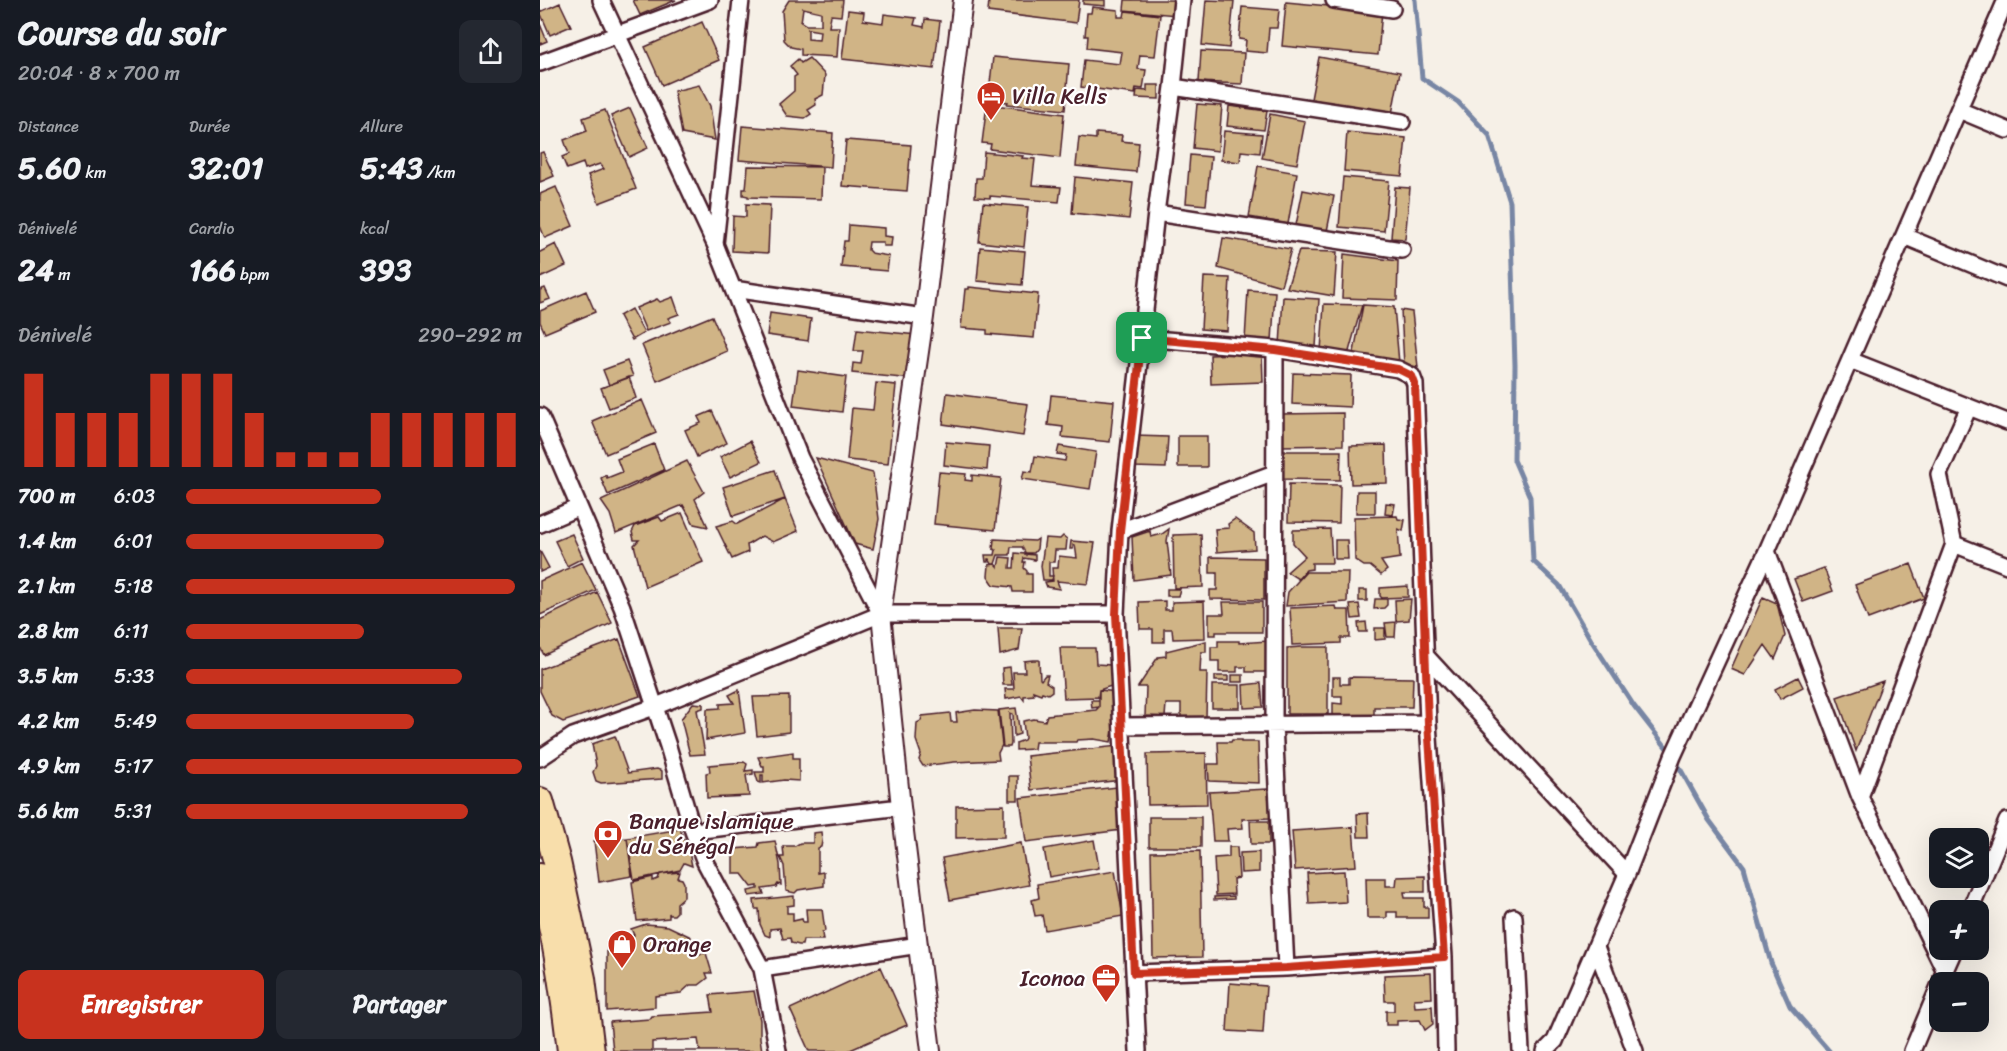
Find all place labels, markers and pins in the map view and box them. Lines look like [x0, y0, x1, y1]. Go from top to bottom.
place label: Villa Kells [1012, 77, 1108, 116]
hotel icon: Villa Kells [975, 80, 1007, 122]
pin [1116, 312, 1167, 363]
place label: Banque islamique du Sénégal [629, 802, 794, 866]
bank icon: Banque islamique du Sénégal [592, 818, 624, 860]
place label: Orange [643, 925, 712, 964]
shop icon: Orange [606, 928, 638, 970]
place label: Iconoa [1019, 959, 1085, 998]
office icon: Iconoa [1090, 962, 1122, 1004]

